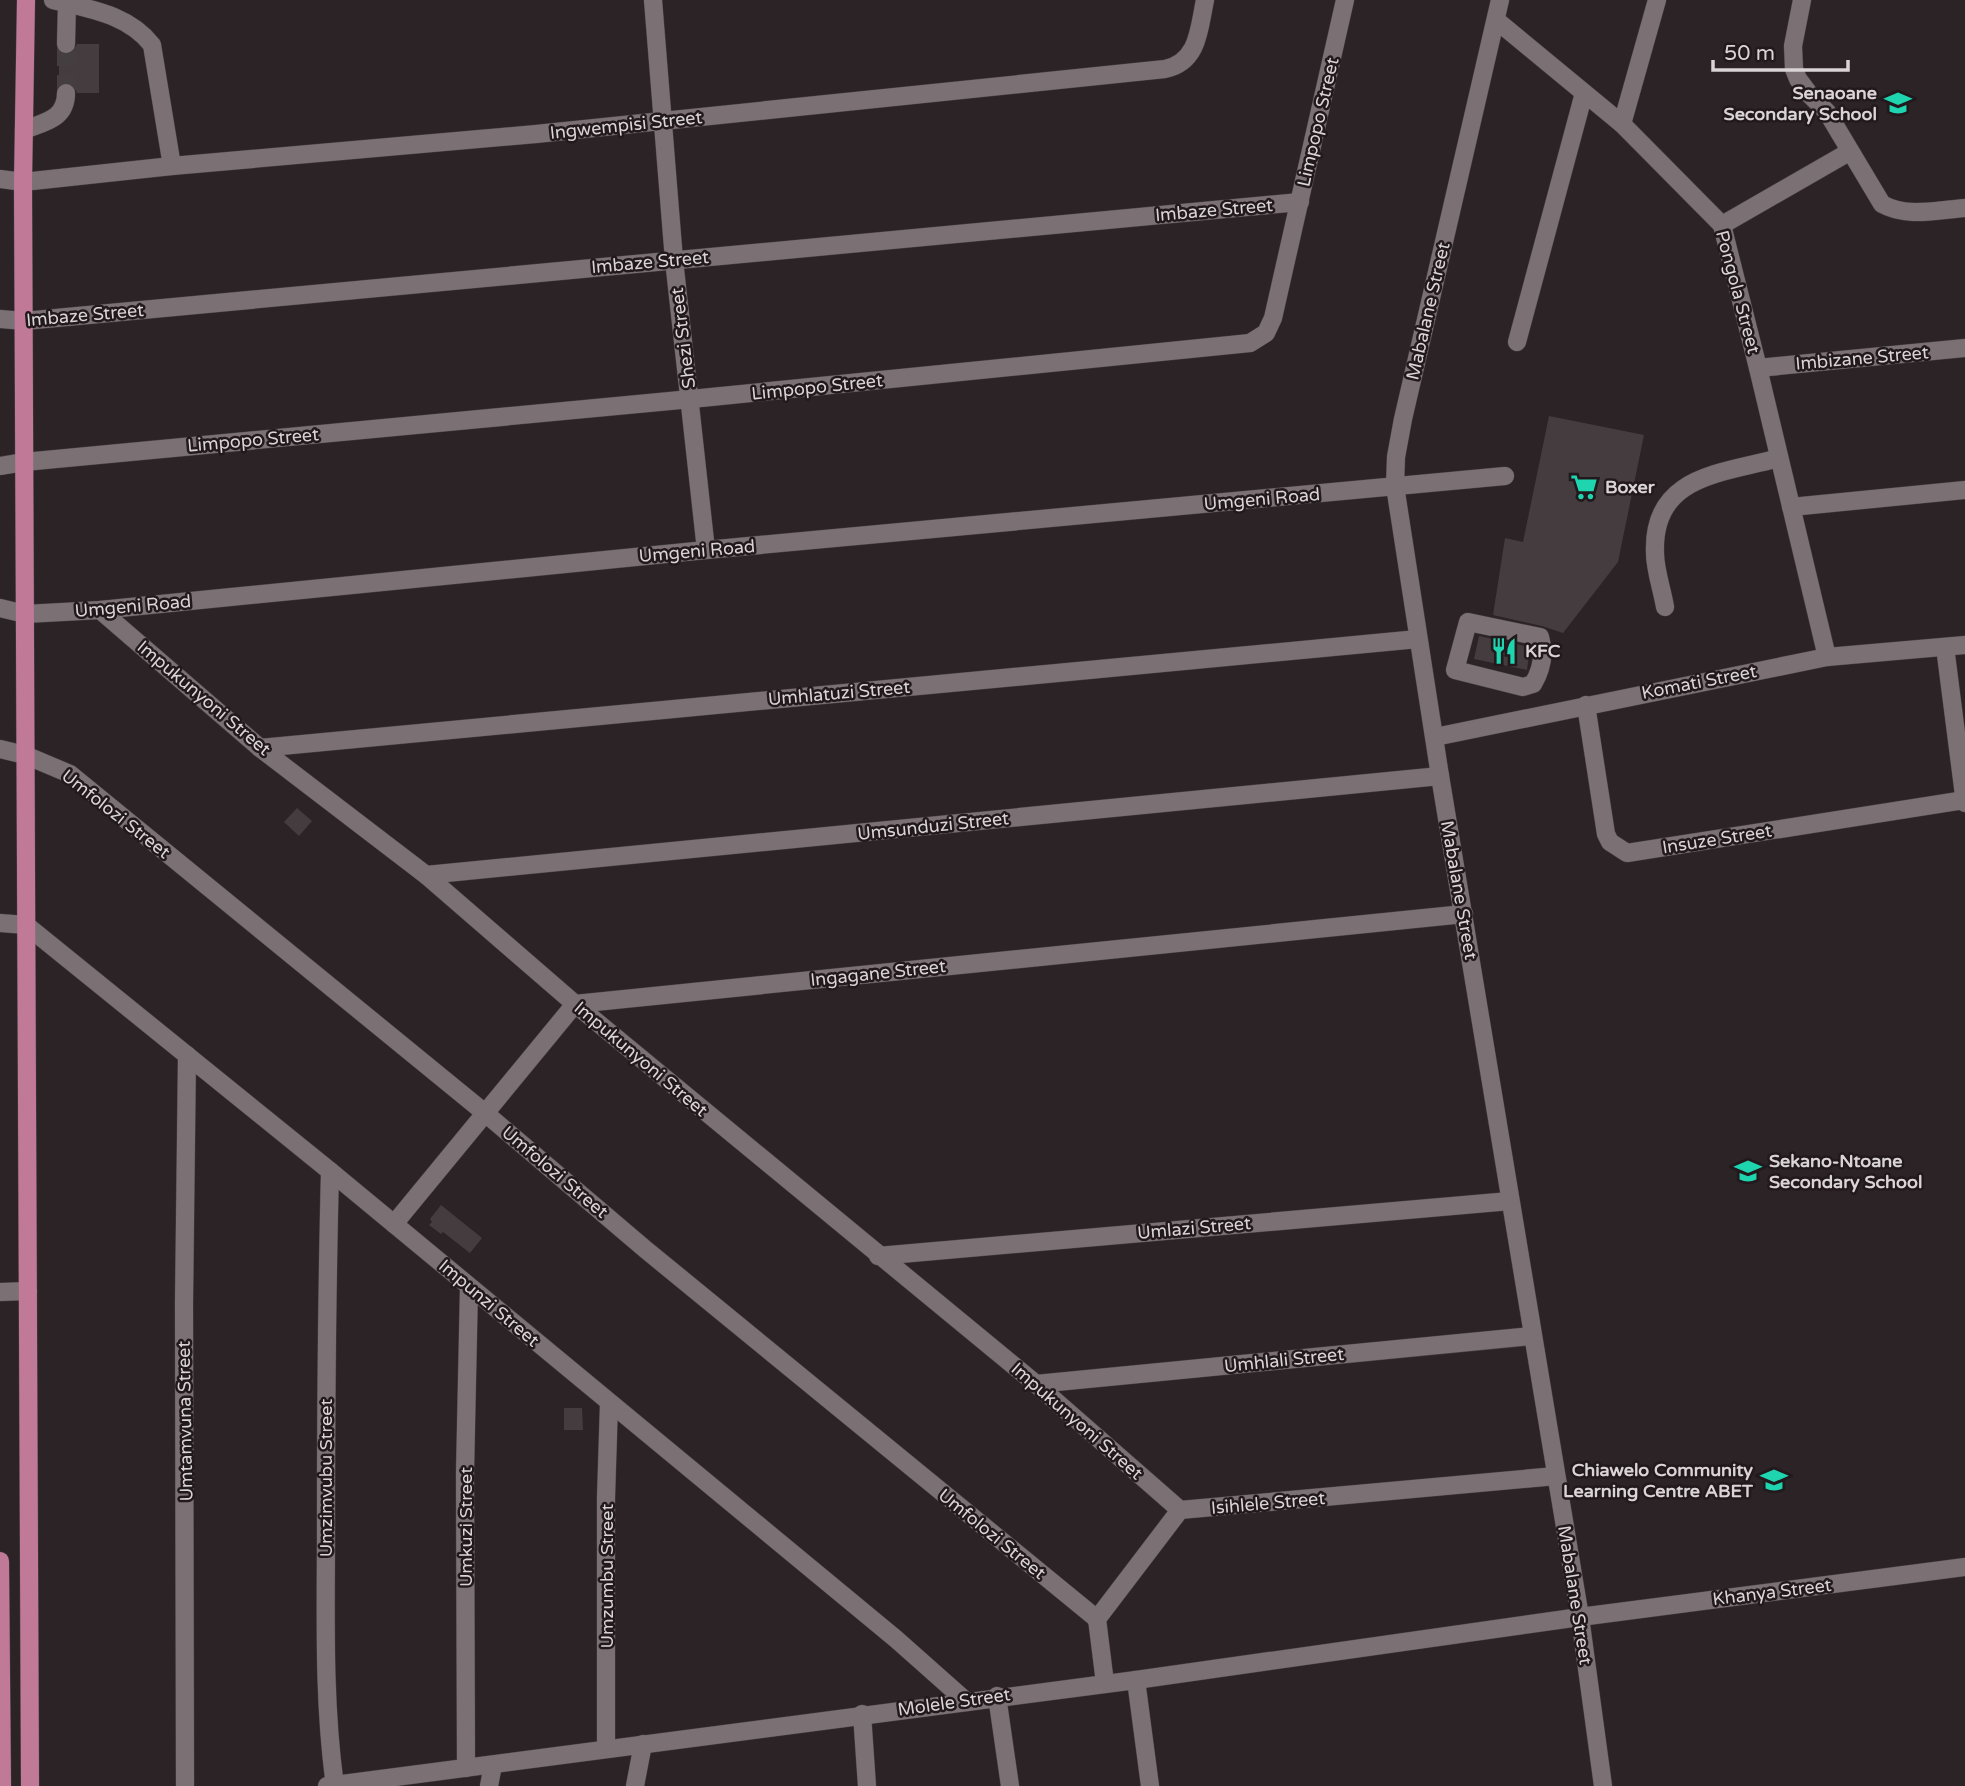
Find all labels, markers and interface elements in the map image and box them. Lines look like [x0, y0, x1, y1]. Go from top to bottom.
scale bar [1713, 28, 1848, 72]
text: 50 m [1724, 41, 1775, 66]
street label: Limpopo Street [1292, 55, 1344, 189]
place label: Senaoane Secondary School [1724, 82, 1877, 125]
school or university icon: Senaoane Secondary School [1883, 88, 1913, 118]
street label: Ingwempisi Street [549, 106, 703, 144]
street label: Imbaze Street [1154, 194, 1274, 226]
street label: Pongola Street [1711, 228, 1765, 356]
street label: Mabalane Street [1401, 240, 1455, 382]
street label: Imbaze Street [590, 246, 710, 278]
street label: Shezi Street [666, 286, 700, 390]
street label: Imbaze Street [25, 299, 145, 331]
street label: Imbizane Street [1794, 341, 1930, 375]
street label: Limpopo Street [750, 369, 884, 405]
street label: Limpopo Street [186, 423, 320, 457]
supermarket icon: Boxer [1569, 472, 1599, 502]
place label: Boxer [1605, 476, 1656, 498]
street label: Umgeni Road [1203, 483, 1321, 515]
street label: Umgeni Road [638, 535, 756, 567]
street label: Umgeni Road [74, 590, 192, 622]
street label: Impukunyoni Street [133, 636, 275, 760]
restaurant icon: KFC [1489, 636, 1519, 666]
place label: KFC [1525, 640, 1561, 662]
street label: Komati Street [1640, 660, 1759, 704]
street label: Umhlatuzi Street [767, 676, 911, 710]
street label: Umfolozi Street [57, 765, 175, 863]
street label: Umsunduzi Street [856, 807, 1010, 845]
street label: Mabalane Street [1436, 819, 1482, 961]
street label: Insuze Street [1661, 819, 1774, 859]
street label: Ingagane Street [809, 955, 947, 991]
street label: Impukunyoni Street [570, 997, 712, 1121]
street label: Umfolozi Street [497, 1121, 613, 1223]
place label: Sekano-Ntoane Secondary School [1769, 1150, 1922, 1193]
school or university icon: Sekano-Ntoane Secondary School [1733, 1156, 1763, 1186]
street label: Umlazi Street [1136, 1212, 1252, 1244]
street label: Impunzi Street [434, 1255, 544, 1351]
street label: Umtamvuna Street [173, 1340, 197, 1502]
street label: Umhlali Street [1223, 1343, 1345, 1377]
street label: Impukunyoni Street [1007, 1358, 1147, 1484]
street label: Umzimvubu Street [315, 1399, 337, 1557]
place label: Chiawelo Community Learning Centre ABET [1563, 1459, 1754, 1502]
school or university icon: Chiawelo Community Learning Centre ABET [1759, 1465, 1789, 1495]
street label: Umkuzi Street [455, 1467, 477, 1587]
street label: Umfolozi Street [934, 1484, 1050, 1584]
street label: Isihlele Street [1210, 1487, 1326, 1519]
street label: Umzumbu Street [596, 1504, 618, 1648]
street label: Mabalane Street [1553, 1524, 1597, 1666]
street label: Khanya Street [1711, 1574, 1833, 1610]
street label: Molele Street [896, 1683, 1012, 1721]

